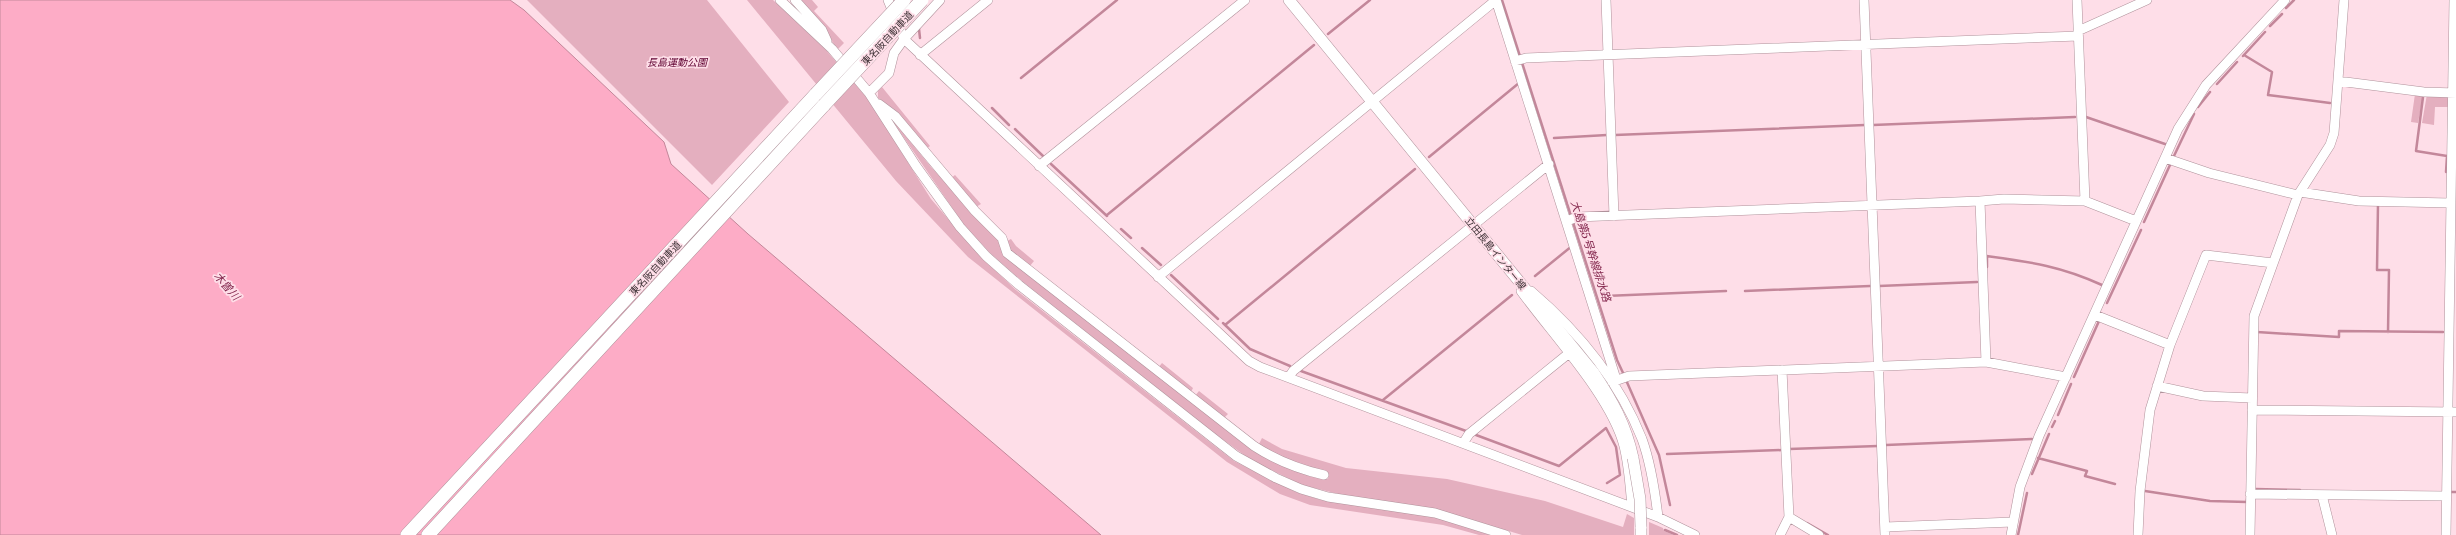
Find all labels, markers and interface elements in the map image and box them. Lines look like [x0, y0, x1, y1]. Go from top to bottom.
street label: 東名阪自動車道 [859, 8, 916, 68]
park label: 長島運動公園 [647, 56, 709, 69]
water label: 大島第5号幹線排水路 [1568, 199, 1614, 304]
street label: 立田長島インター線 [1462, 214, 1529, 292]
street label: 東名阪自動車道 [627, 238, 684, 298]
water label: 木曽川 [211, 269, 244, 304]

